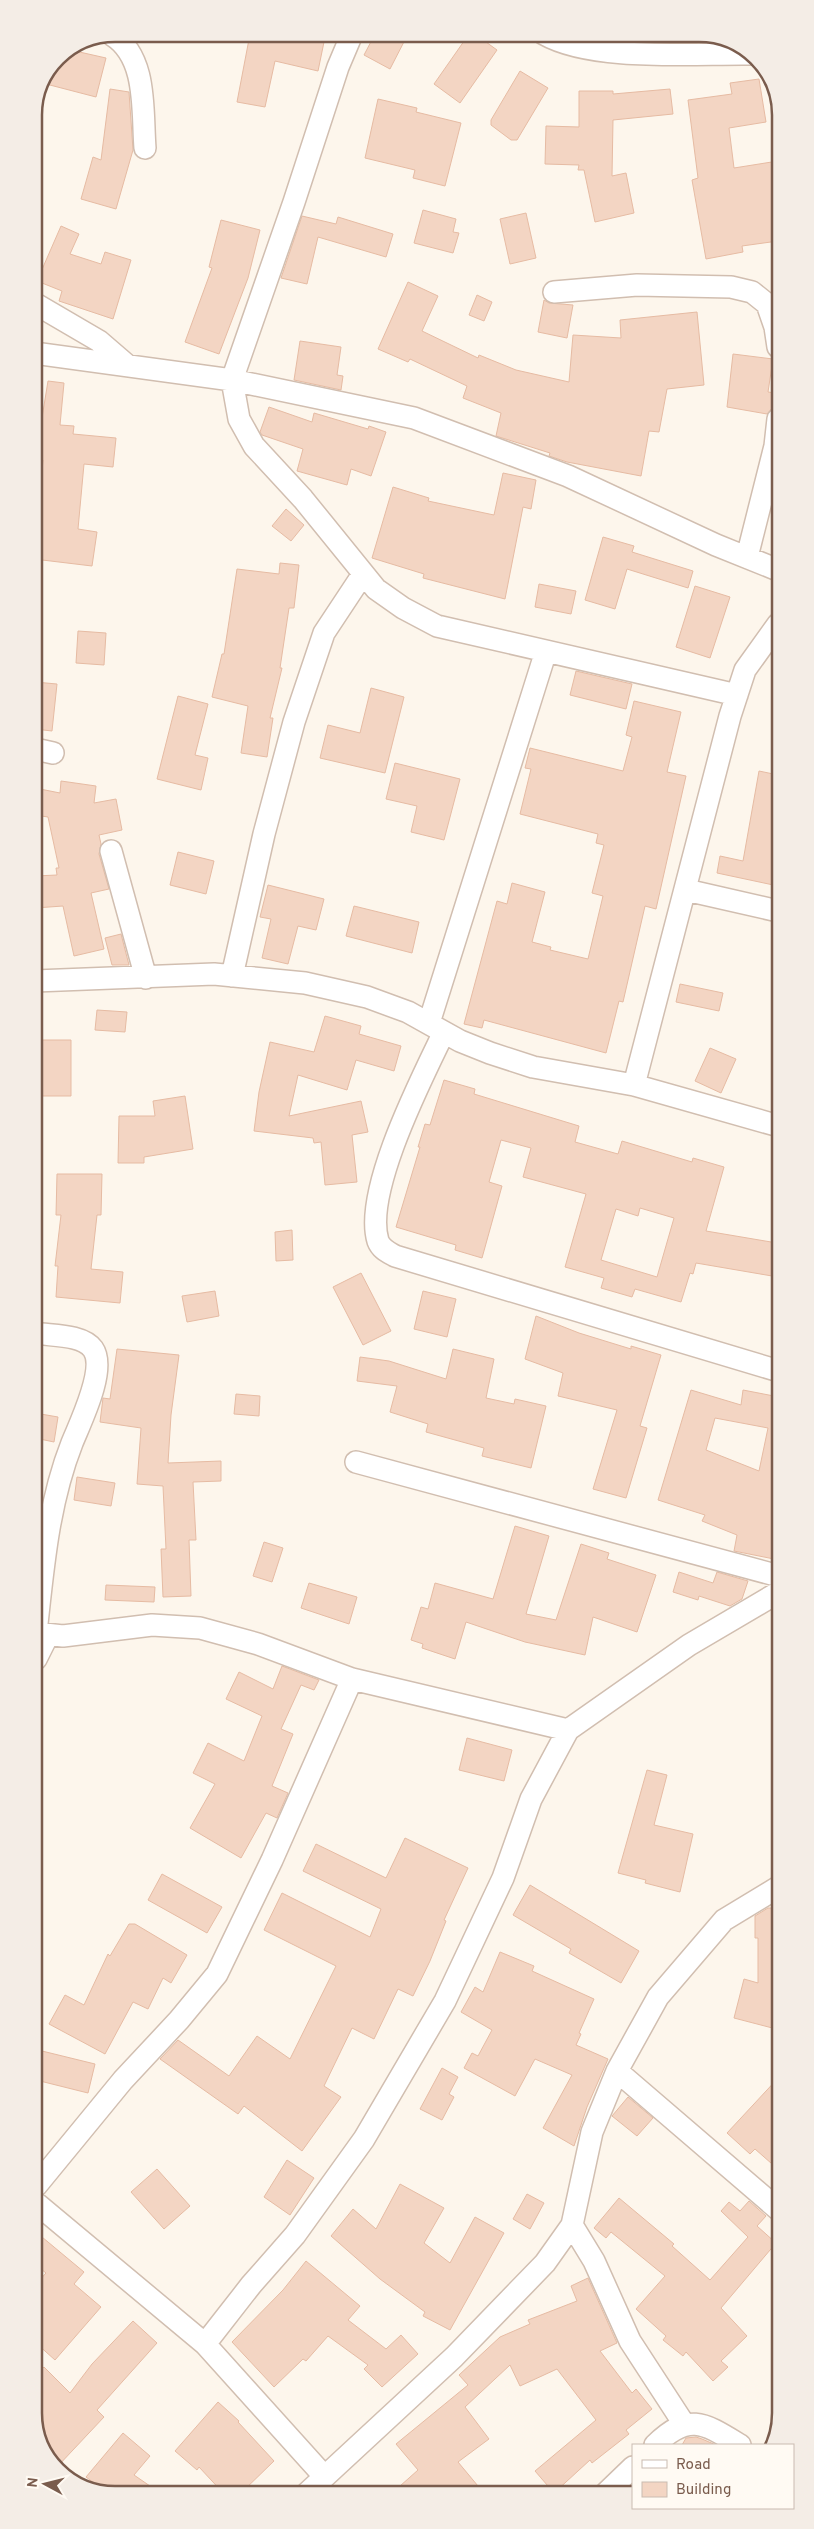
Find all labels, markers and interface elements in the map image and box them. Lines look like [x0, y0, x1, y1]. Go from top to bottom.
legend [632, 2444, 794, 2509]
text: Road [676, 2456, 711, 2475]
north arrow [20, 2459, 70, 2509]
text: N [25, 2477, 43, 2489]
text: Building [676, 2481, 731, 2500]

